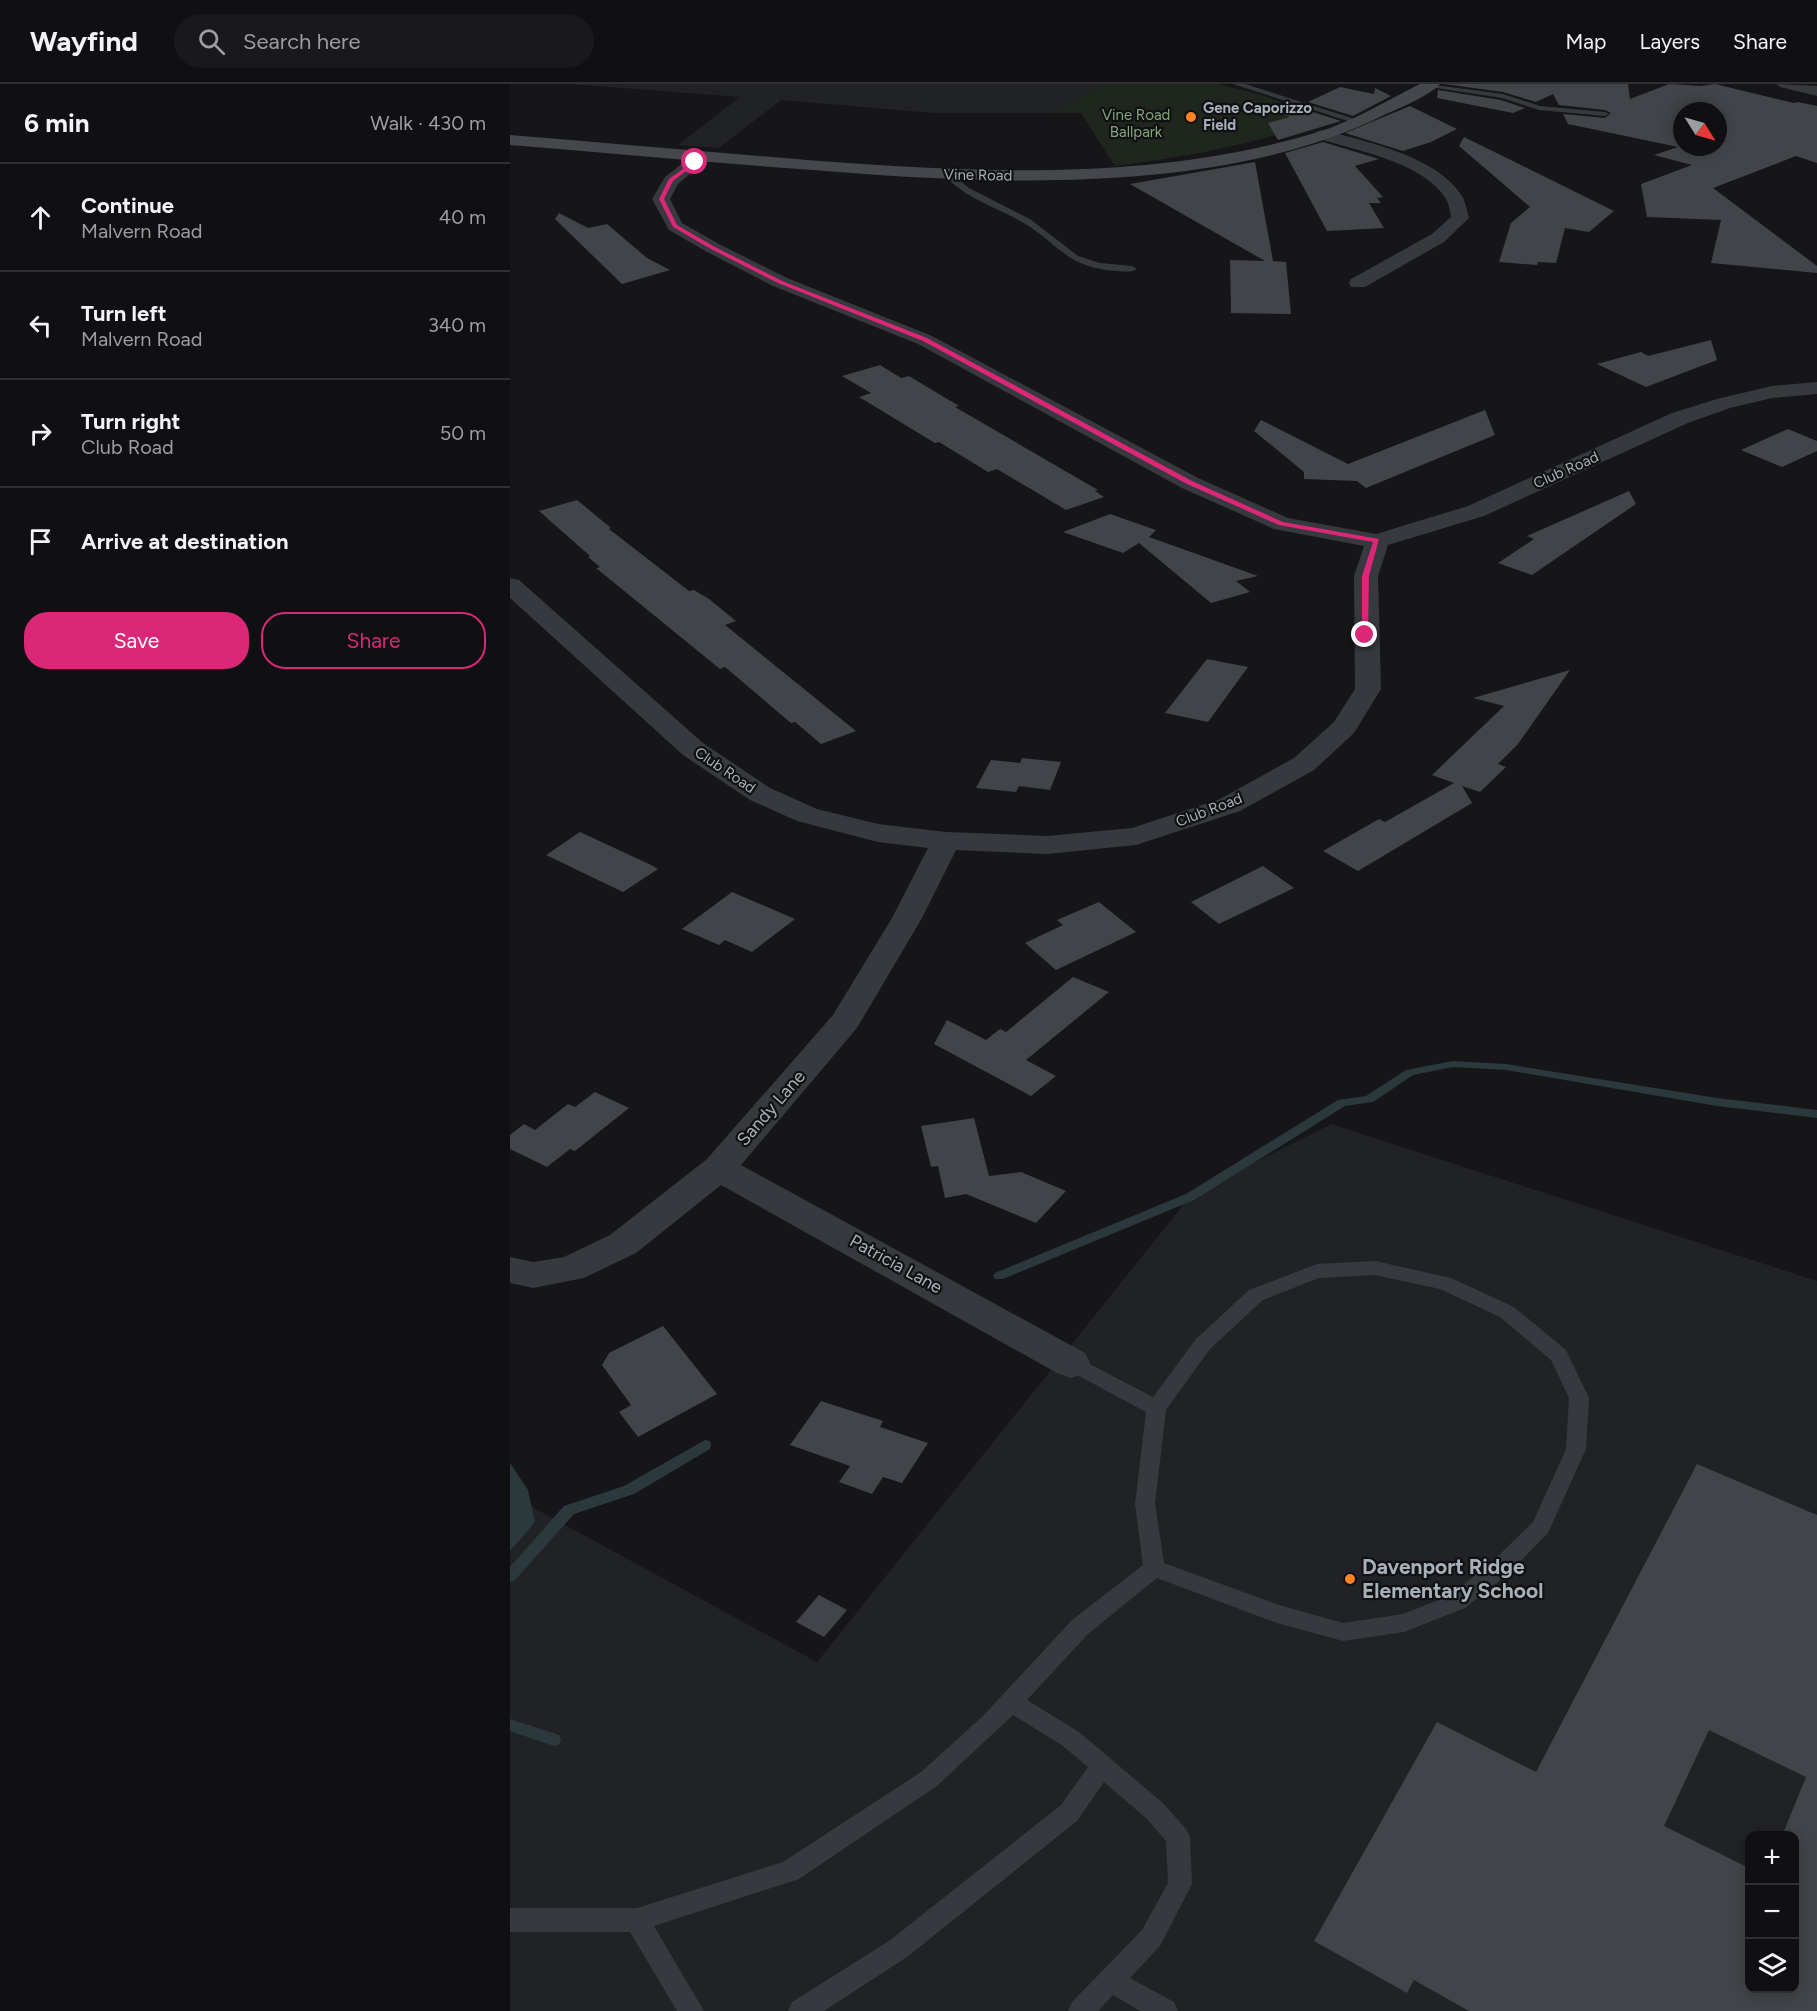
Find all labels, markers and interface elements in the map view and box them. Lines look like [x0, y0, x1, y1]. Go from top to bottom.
search box [174, 14, 594, 68]
text: Wayfind [30, 24, 138, 58]
icon: search [195, 25, 228, 58]
text: Search here [243, 28, 361, 55]
text: Map [1566, 29, 1606, 54]
text: Layers [1639, 29, 1700, 54]
text: Share [1733, 29, 1787, 54]
place label: Gene Caporizzo Field [1203, 99, 1312, 134]
north arrow [1673, 102, 1727, 156]
park label: Vine Road Ballpark [1102, 106, 1170, 141]
text: 6 min [24, 107, 90, 139]
marker: Gene Caporizzo Field [1184, 110, 1198, 124]
text: Walk · 430 m [370, 111, 486, 135]
route start [681, 148, 707, 174]
street label: Vine Road [944, 165, 1012, 185]
text: Continue [81, 192, 174, 219]
icon: ahead [24, 201, 57, 234]
text: 40 m [439, 205, 486, 229]
text: Malvern Road [81, 219, 203, 243]
text: Turn left [81, 300, 167, 327]
icon: left [24, 309, 57, 342]
text: 340 m [428, 313, 486, 337]
text: Malvern Road [81, 327, 203, 351]
text: Turn right [81, 408, 180, 435]
icon: right [24, 417, 57, 450]
text: 50 m [440, 421, 486, 445]
text: Club Road [81, 435, 174, 459]
street label: Club Road [1531, 448, 1601, 492]
icon: arrive [24, 525, 57, 558]
text: Arrive at destination [81, 528, 289, 555]
button: Save [24, 612, 249, 669]
button: Share [261, 612, 486, 669]
route end [1351, 621, 1377, 647]
street label: Club Road [691, 743, 759, 797]
street label: Club Road [1173, 789, 1245, 831]
street label: Sandy Lane [732, 1066, 810, 1150]
street label: Patricia Lane [846, 1230, 946, 1299]
place label: Davenport Ridge Elementary School [1362, 1554, 1543, 1603]
marker: Davenport Ridge Elementary School [1343, 1572, 1357, 1586]
map controls [1745, 1831, 1799, 1993]
button: + [1745, 1831, 1799, 1885]
button: − [1745, 1885, 1799, 1939]
button: layers [1745, 1939, 1799, 1993]

